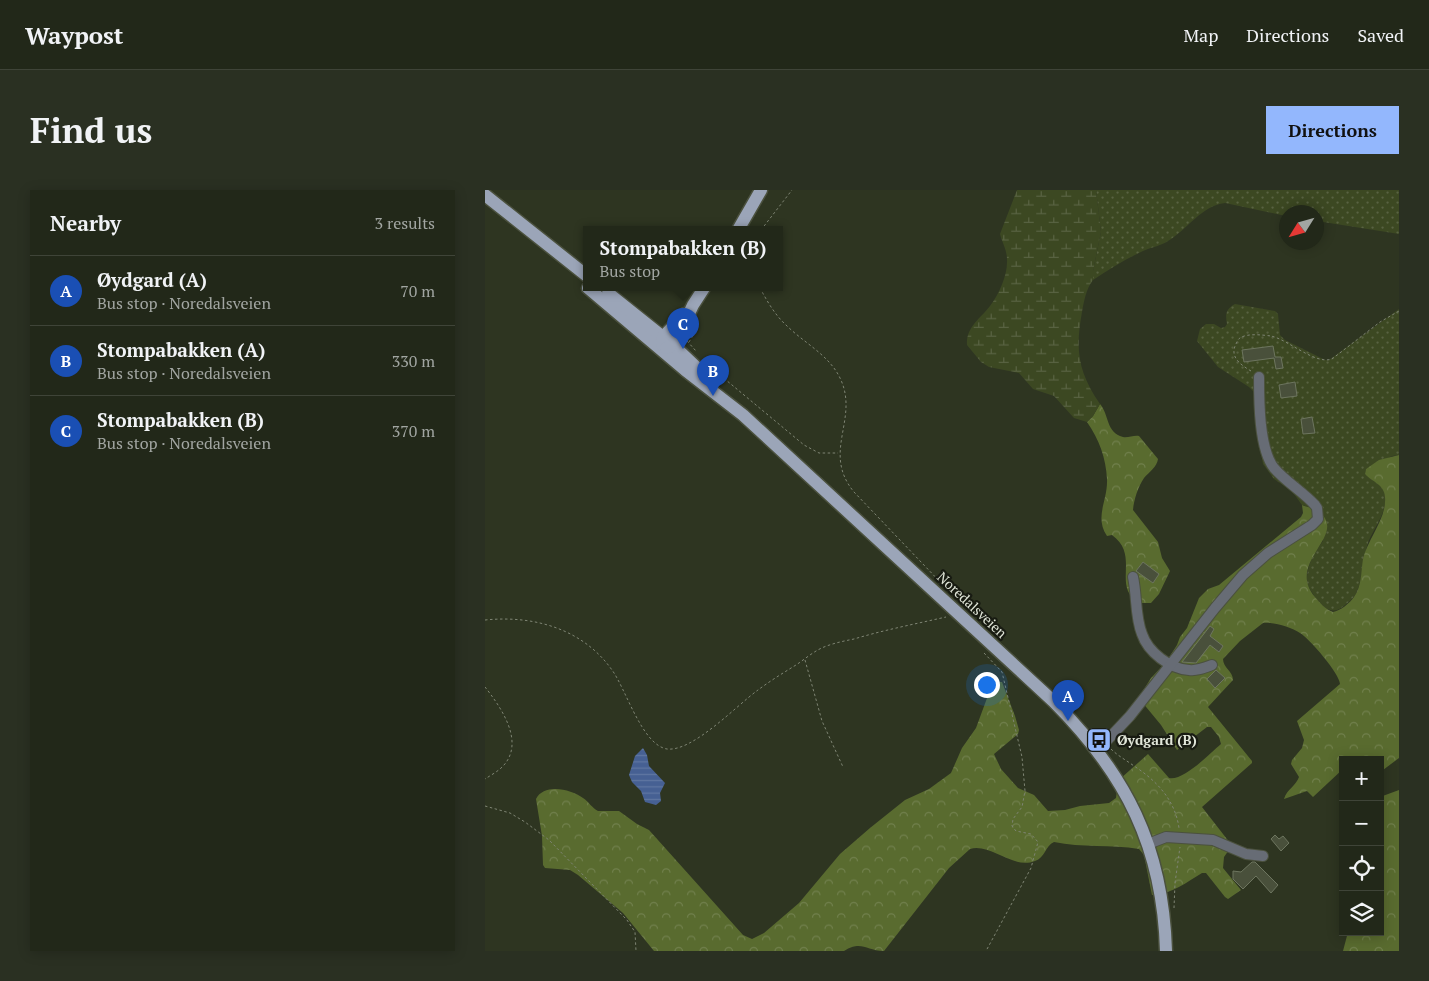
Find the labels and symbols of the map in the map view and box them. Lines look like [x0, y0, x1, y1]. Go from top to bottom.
north arrow [1279, 205, 1324, 250]
pin: C [667, 308, 699, 349]
pin: B [697, 355, 729, 396]
street label: Noredalsveien [933, 567, 1012, 642]
your location [974, 672, 1000, 698]
pin: A [1052, 680, 1084, 721]
bus stop icon: Øydgard (B) [1086, 727, 1112, 753]
place label: Øydgard (B) [1117, 730, 1197, 749]

